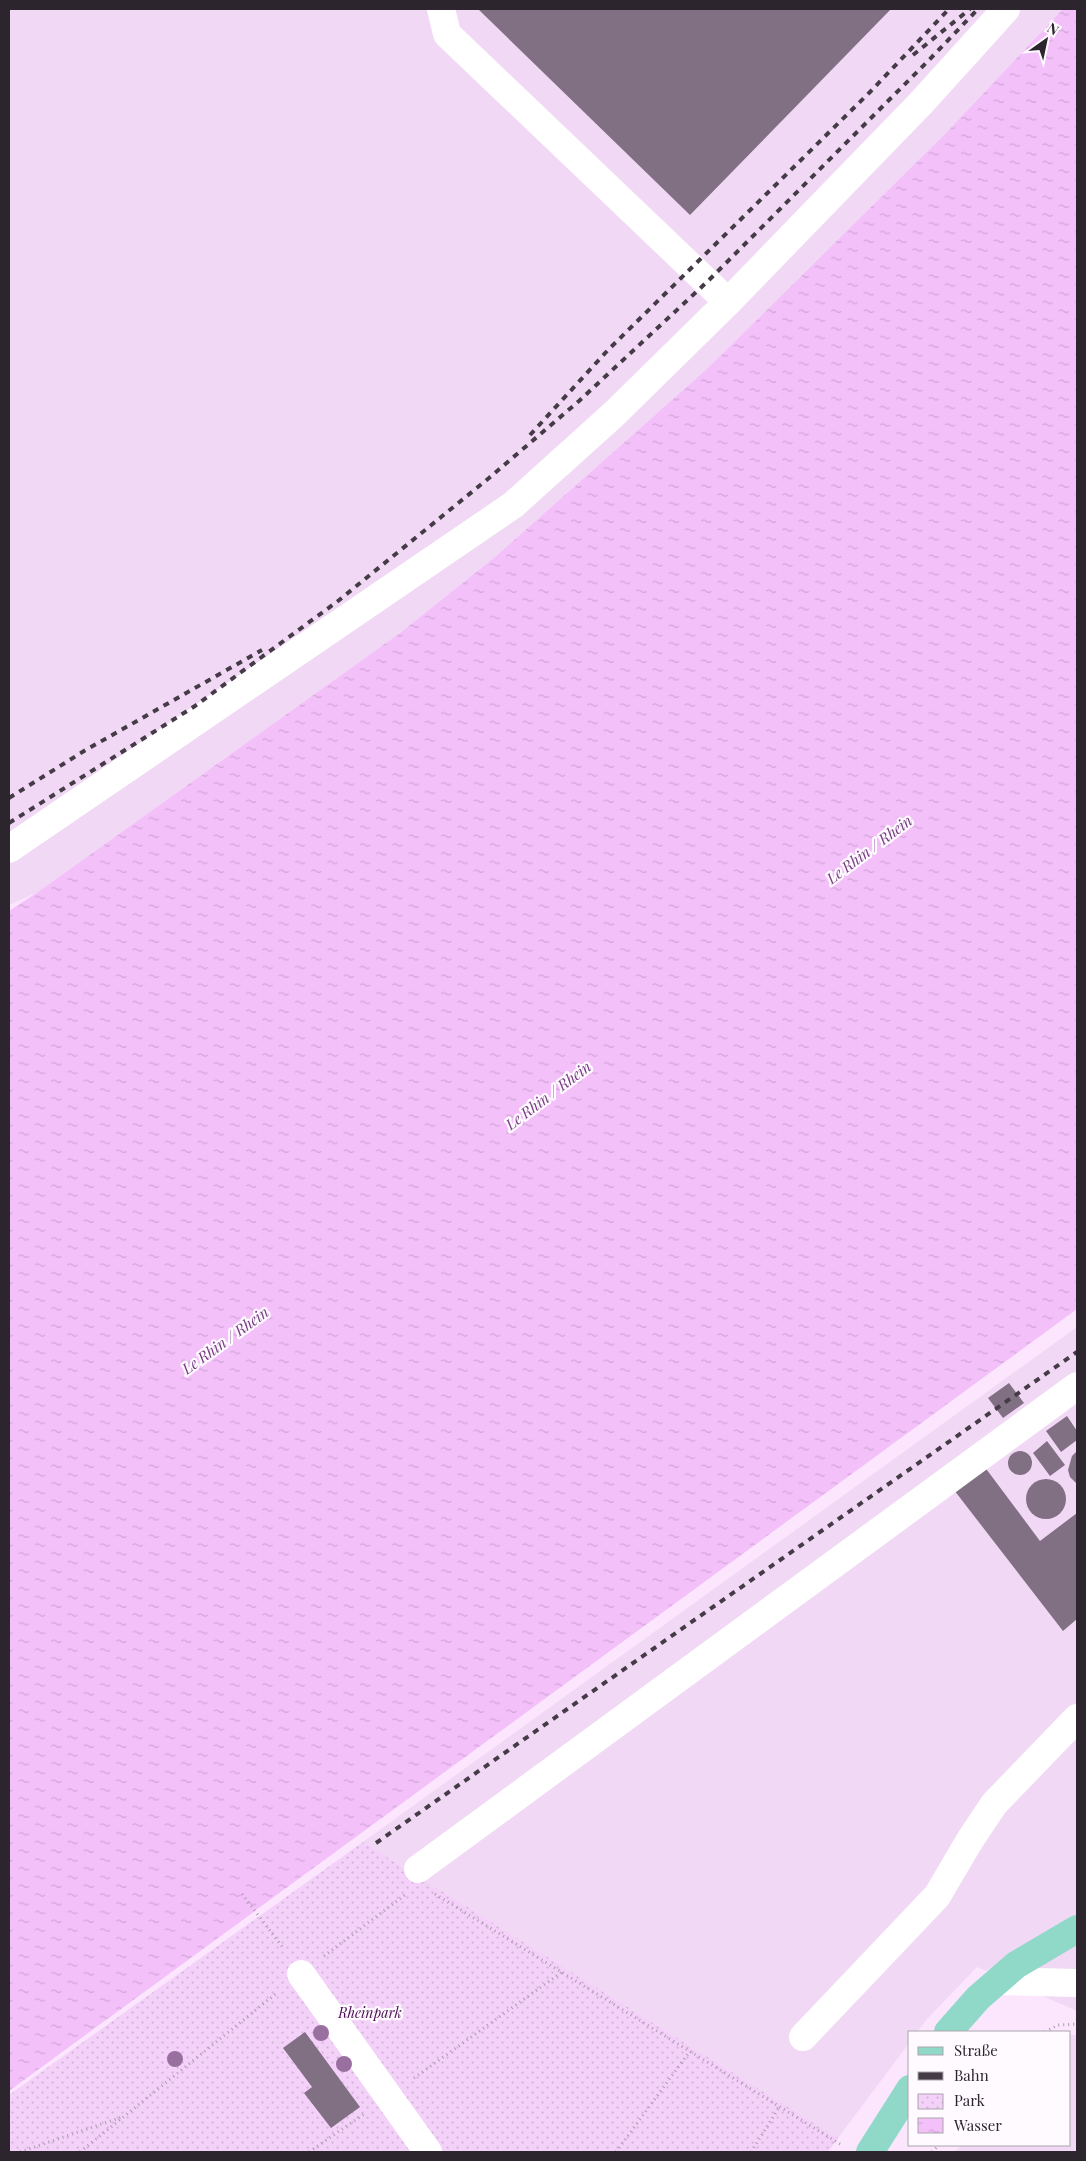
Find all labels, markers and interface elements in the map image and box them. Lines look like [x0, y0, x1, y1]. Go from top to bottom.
north arrow [1021, 15, 1071, 65]
text: N [1044, 18, 1063, 39]
water label: Le Rhin / Rhein [821, 810, 916, 888]
water label: Le Rhin / Rhein [500, 1056, 595, 1134]
water label: Le Rhin / Rhein [177, 1302, 272, 1379]
park label: Rheinpark [337, 2003, 402, 2022]
legend [908, 2031, 1071, 2146]
text: Straße [954, 2040, 998, 2060]
text: Bahn [954, 2065, 989, 2085]
text: Park [954, 2090, 986, 2110]
text: Wasser [953, 2115, 1002, 2135]

